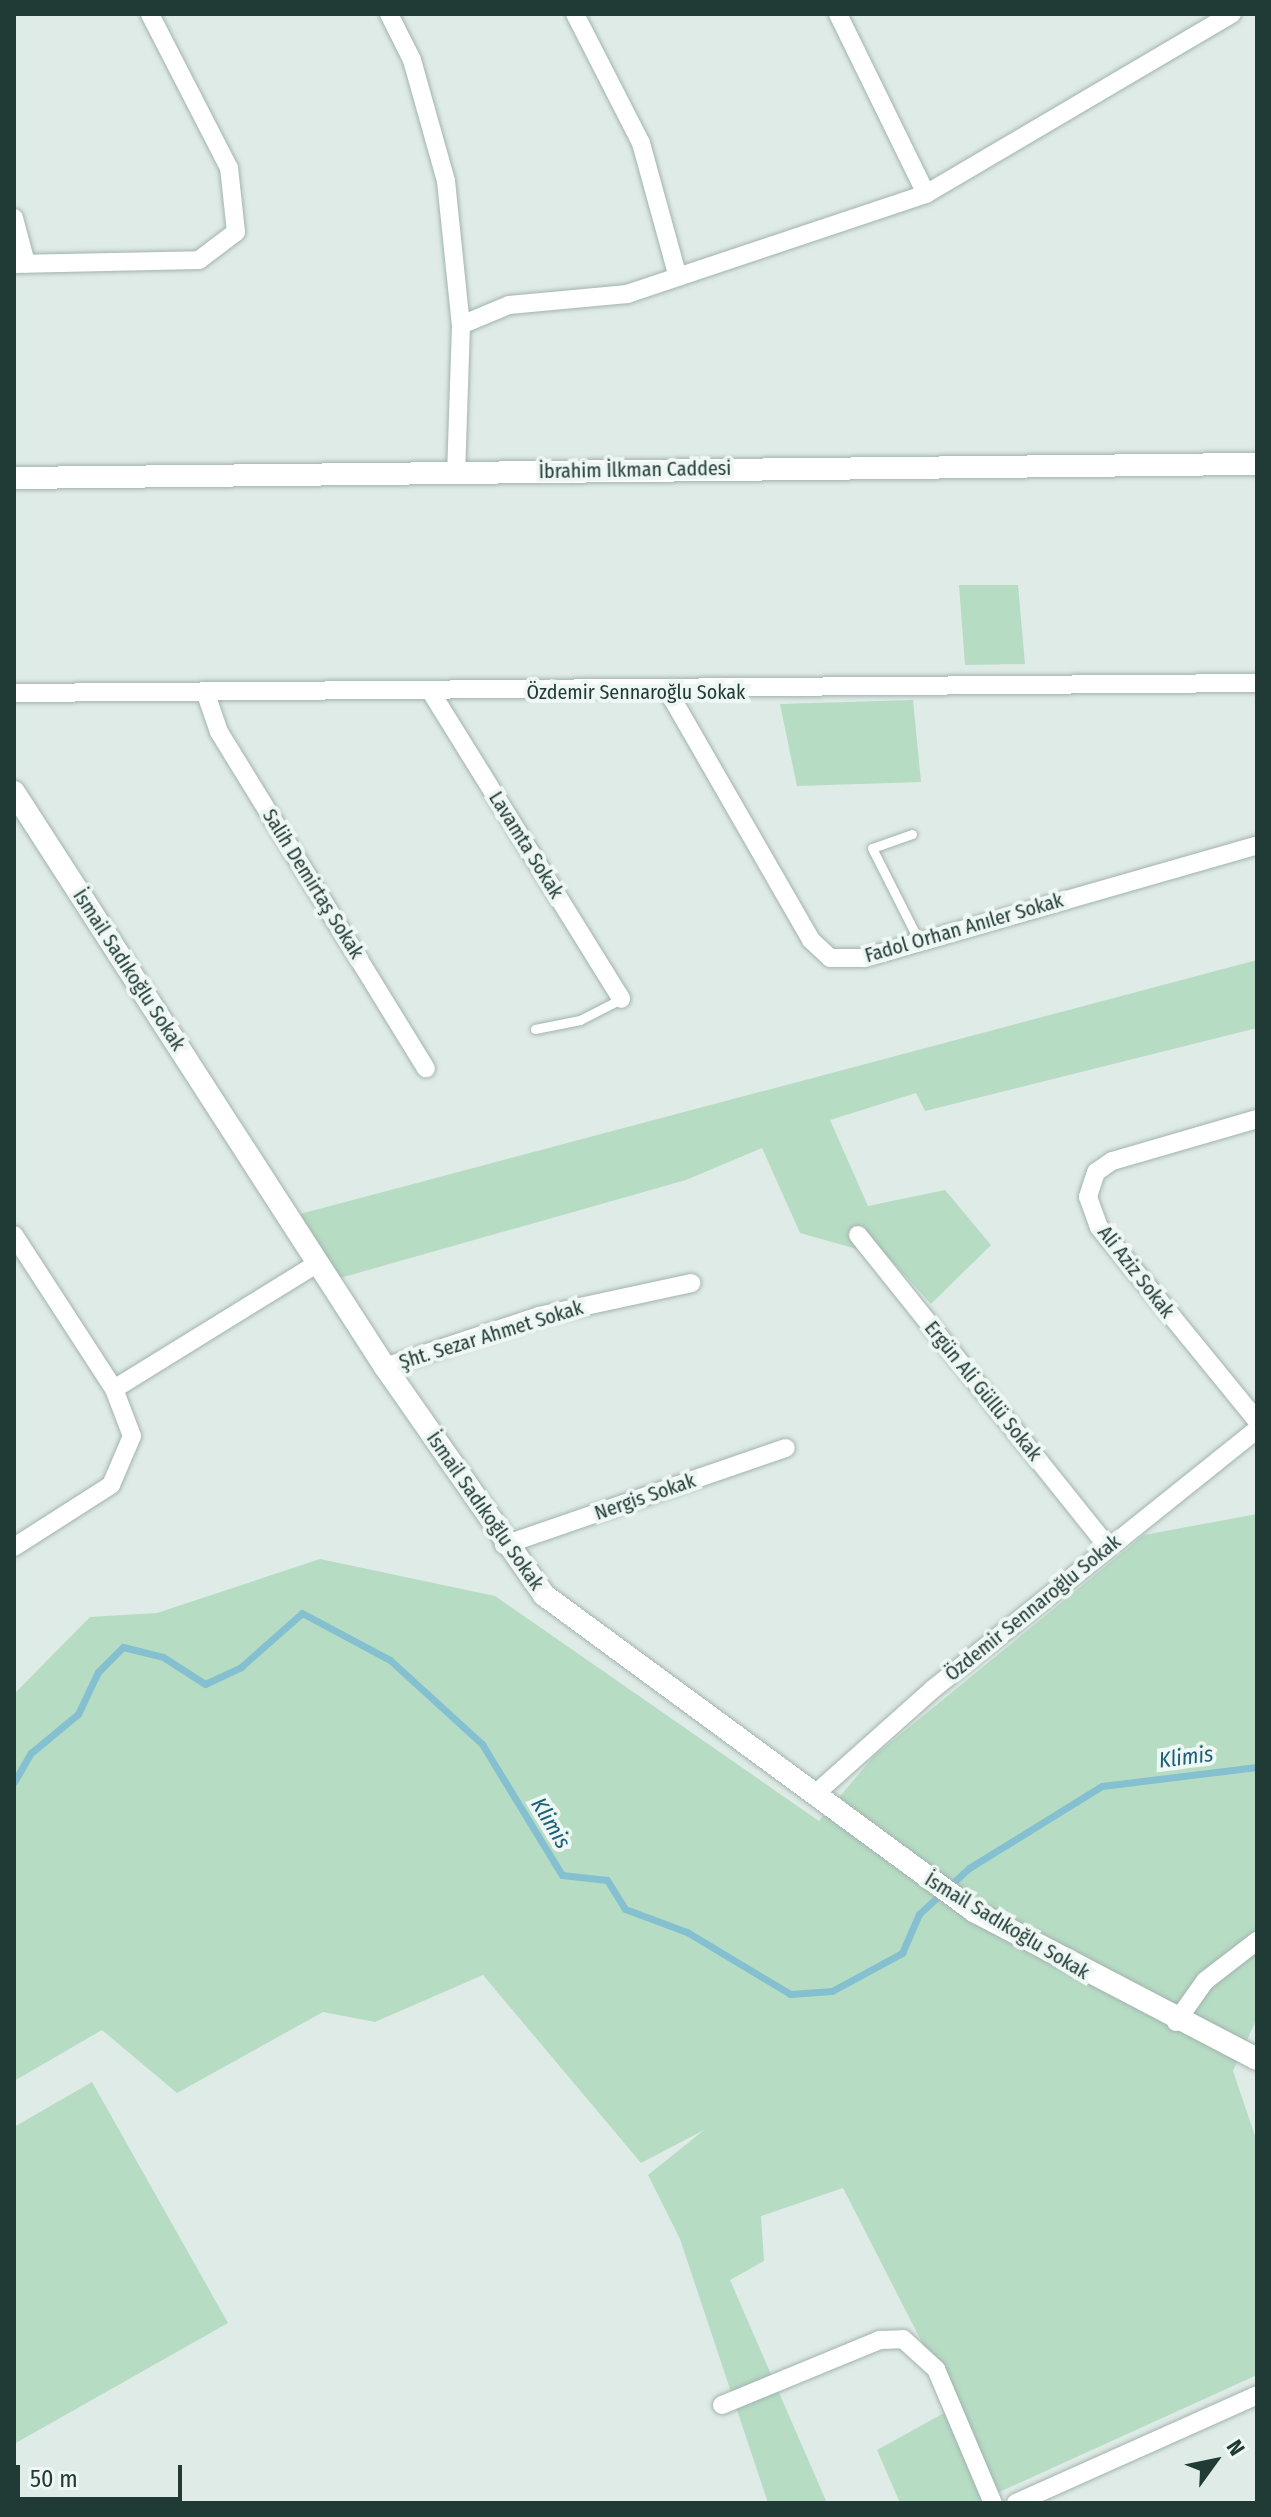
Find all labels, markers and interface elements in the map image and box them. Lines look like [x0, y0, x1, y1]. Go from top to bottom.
street label: İbrahim İlkman Caddesi [538, 456, 732, 484]
street label: Özdemir Sennaroğlu Sokak [527, 680, 745, 704]
street label: Lavamta Sokak [484, 787, 568, 903]
street label: Salih Demirtaş Sokak [257, 805, 369, 963]
street label: İsmail Sadıkoğlu Sokak [68, 885, 190, 1055]
street label: Fadol Orhan Anıler Sokak [862, 888, 1066, 968]
street label: Ali Aziz Sokak [1093, 1221, 1179, 1323]
street label: Şht. Sezar Ahmet Sokak [396, 1296, 586, 1374]
street label: Ergün Ali Güllü Sokak [919, 1316, 1047, 1466]
street label: İsmail Sadıkoğlu Sokak [421, 1427, 549, 1595]
street label: Nergis Sokak [591, 1469, 699, 1525]
street label: Özdemir Sennaroğlu Sokak [940, 1530, 1126, 1686]
water label: Klimis [1157, 1741, 1215, 1773]
water label: Klimis [526, 1793, 576, 1853]
street label: İsmail Sadıkoğlu Sokak [920, 1867, 1094, 1985]
north arrow [1175, 2421, 1255, 2501]
text: N [1221, 2435, 1250, 2461]
scale bar [20, 2449, 186, 2499]
text: 50 m [30, 2465, 78, 2493]

